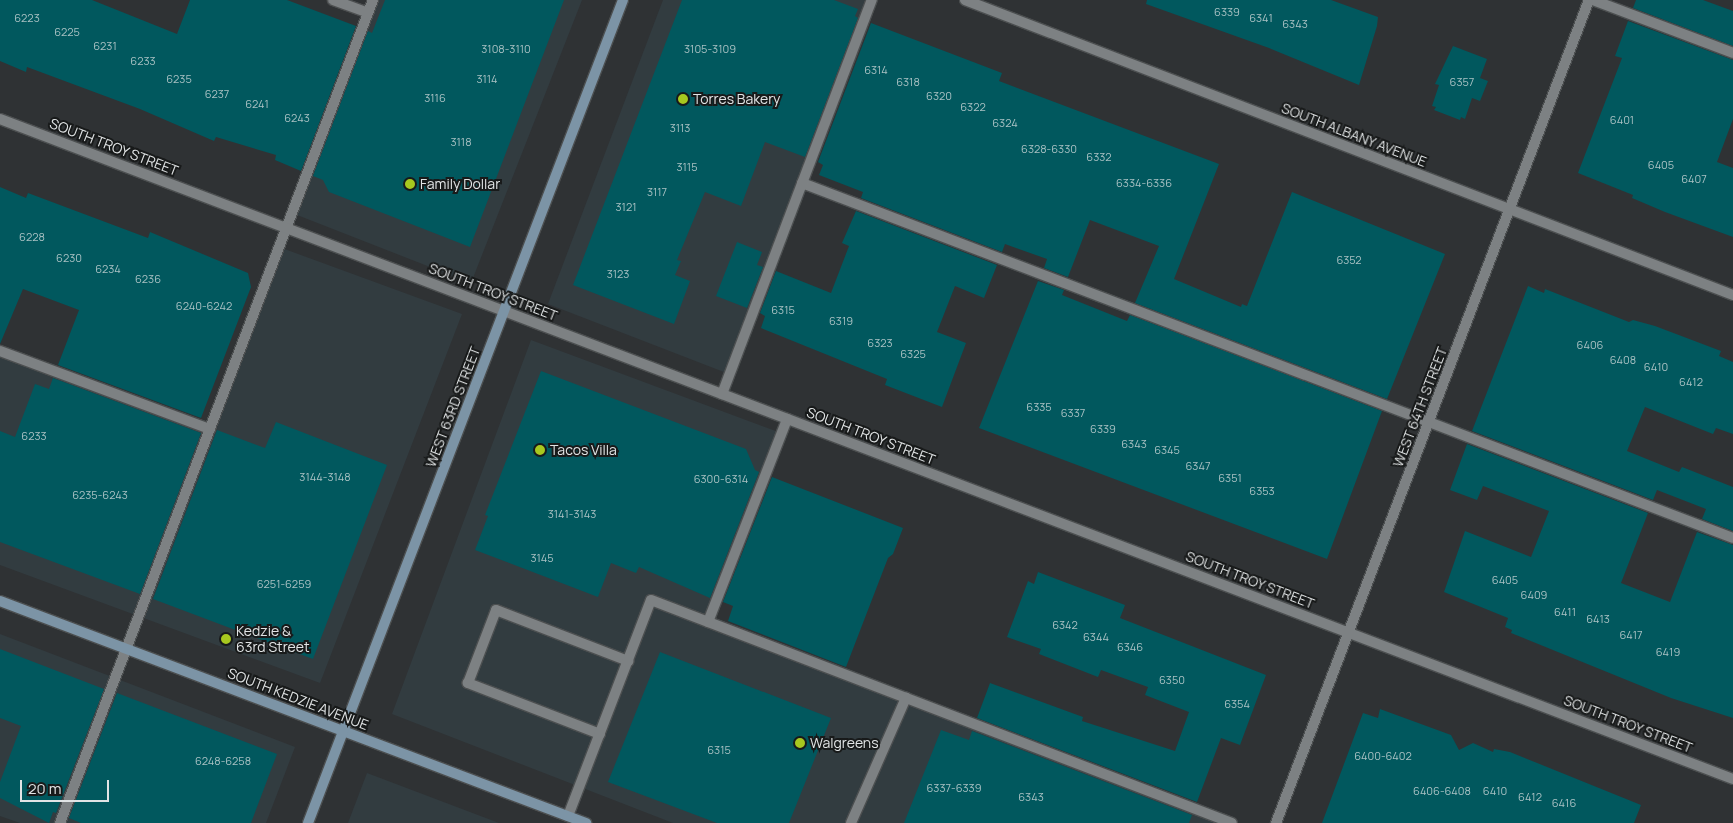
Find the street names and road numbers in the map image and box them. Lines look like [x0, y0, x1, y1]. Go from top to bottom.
street label: SOUTH ALBANY AVENUE [1279, 99, 1429, 171]
street label: SOUTH TROY STREET [47, 115, 181, 179]
street label: SOUTH TROY STREET [426, 260, 560, 324]
street label: WEST 63RD STREET [422, 344, 484, 470]
street label: WEST 64TH STREET [1389, 345, 1451, 469]
street label: SOUTH TROY STREET [804, 404, 938, 468]
street label: SOUTH TROY STREET [1183, 548, 1317, 612]
street label: SOUTH KEDZIE AVENUE [225, 664, 371, 734]
street label: SOUTH TROY STREET [1561, 692, 1695, 756]

